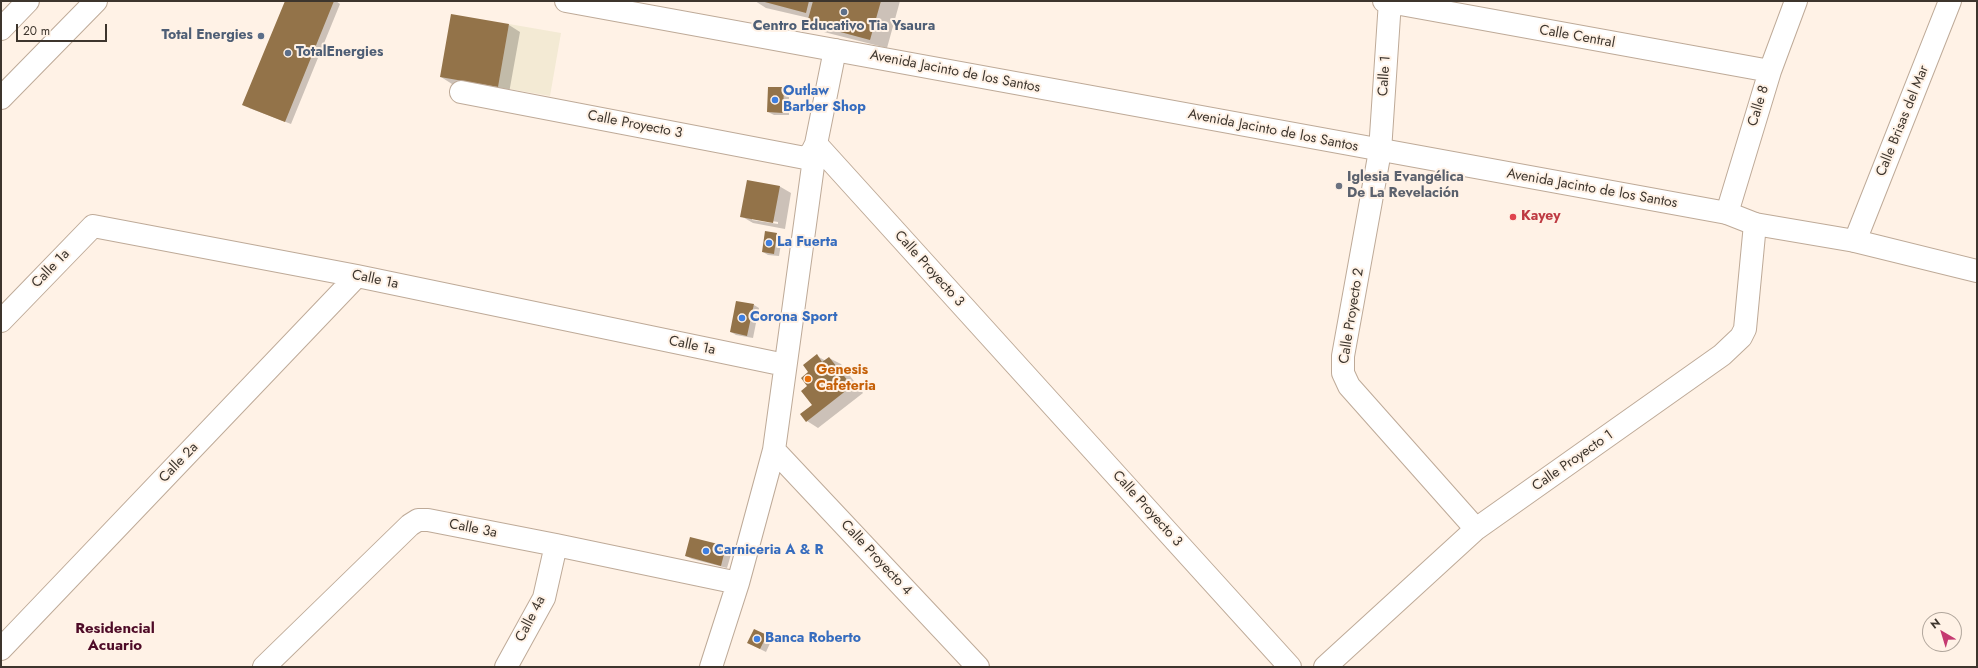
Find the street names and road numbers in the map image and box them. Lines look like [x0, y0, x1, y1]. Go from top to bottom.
street label: Calle Central [1538, 22, 1616, 52]
street label: Avenida Jacinto de los Santos [868, 47, 1042, 97]
street label: Calle 1 [1375, 55, 1395, 97]
street label: Calle Brisas del Mar [1873, 63, 1933, 179]
street label: Calle 8 [1745, 84, 1773, 128]
street label: Avenida Jacinto de los Santos [1186, 106, 1360, 156]
street label: Calle Proyecto 3 [586, 108, 684, 142]
street label: Avenida Jacinto de los Santos [1505, 166, 1679, 212]
street label: Calle Proyecto 3 [891, 228, 967, 310]
street label: Calle 1a [29, 246, 73, 292]
street label: Calle 1a [350, 267, 400, 293]
street label: Calle Proyecto 2 [1336, 267, 1368, 365]
street label: Calle 1a [667, 333, 717, 359]
street label: Calle Proyecto 1 [1529, 427, 1617, 495]
street label: Calle 2a [156, 440, 202, 486]
street label: Calle Proyecto 3 [1109, 468, 1185, 550]
street label: Calle 3a [448, 516, 498, 542]
street label: Calle Proyecto 4 [837, 517, 915, 599]
street label: Calle 4a [512, 593, 550, 645]

